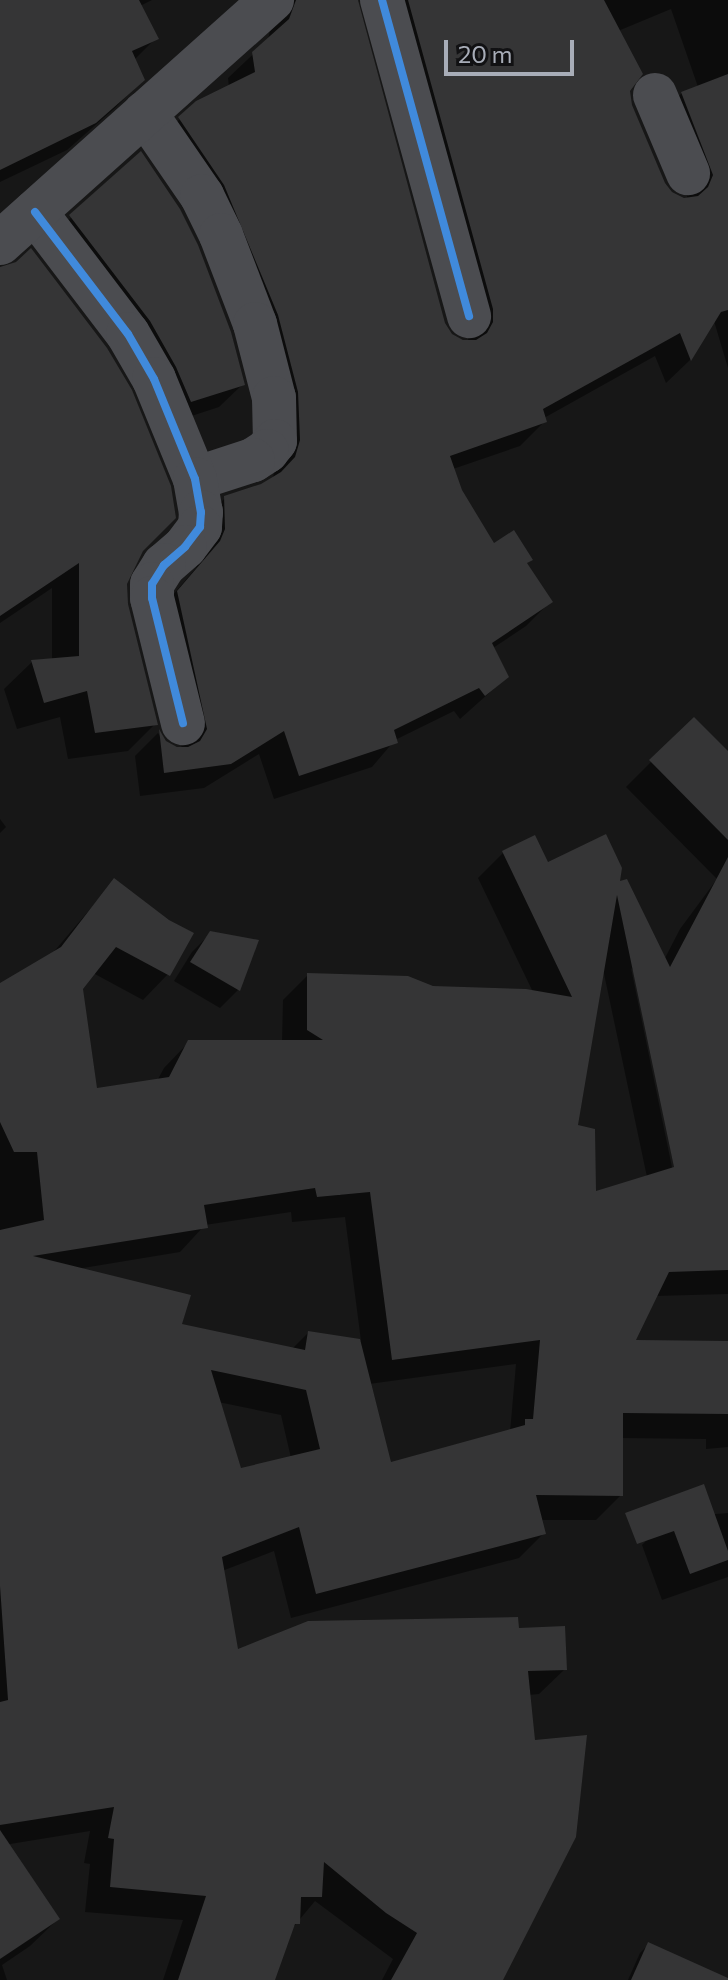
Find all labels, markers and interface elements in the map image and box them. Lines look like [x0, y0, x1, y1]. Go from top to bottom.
scale bar [448, 24, 578, 74]
text: 20 m [458, 39, 512, 68]

